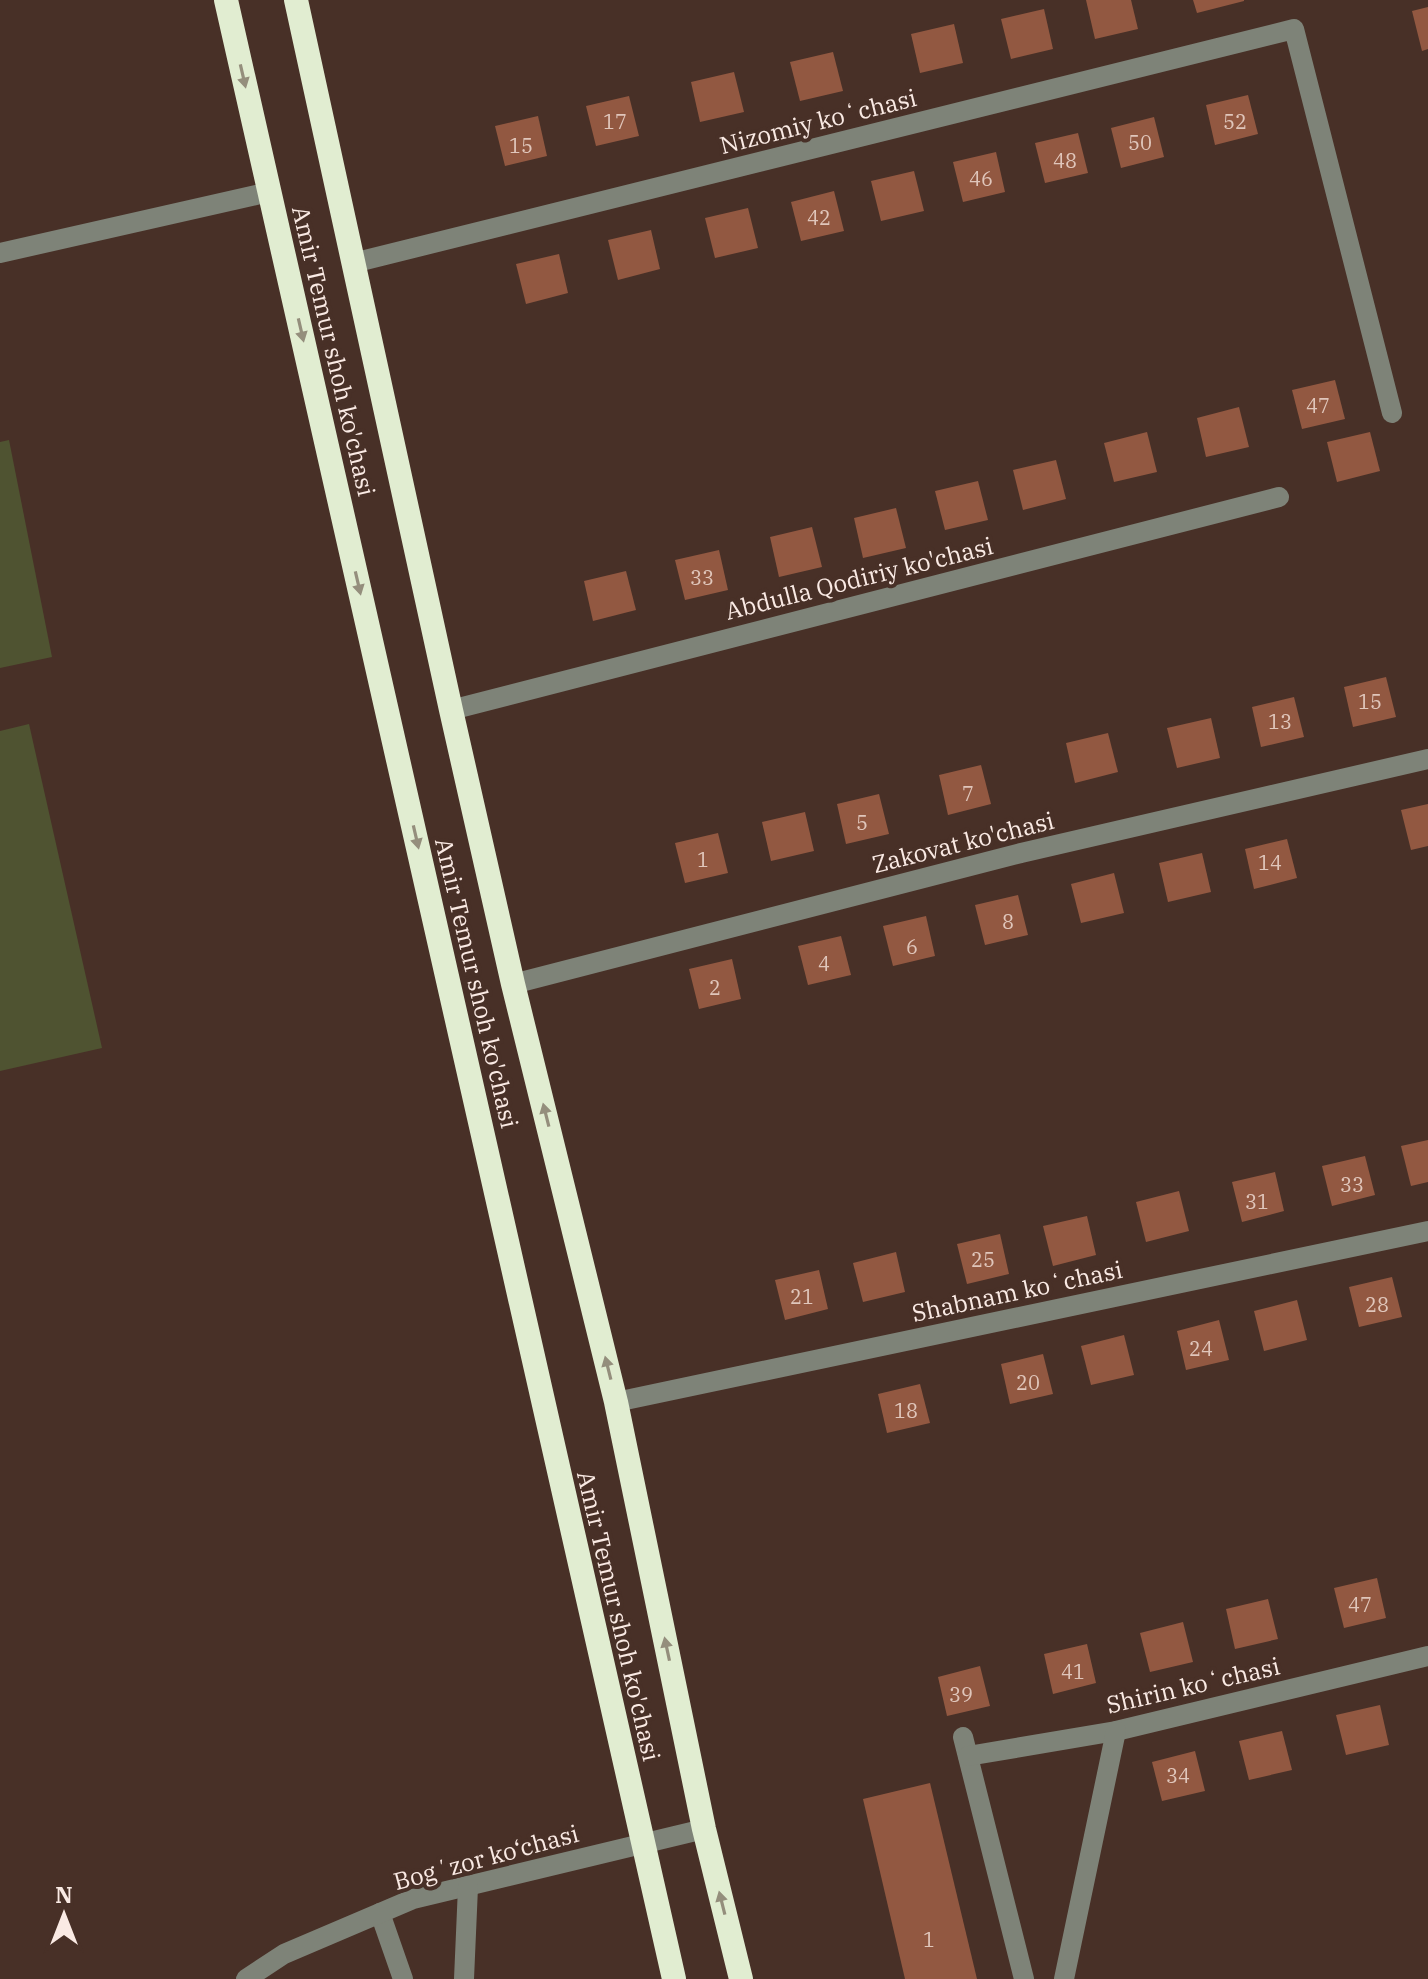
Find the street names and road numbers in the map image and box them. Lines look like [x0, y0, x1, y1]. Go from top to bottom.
street label: Nizomiy koʻchasi [716, 81, 920, 161]
street label: Amir Temur shoh ko'chasi [285, 203, 383, 499]
street label: Abdulla Qodiriy ko'chasi [722, 529, 996, 627]
street label: Zakovat ko'chasi [869, 804, 1057, 880]
street label: Amir Temur shoh ko'chasi [428, 835, 526, 1131]
street label: Shabnam koʻchasi [909, 1253, 1125, 1329]
street label: Amir Temur shoh ko'chasi [570, 1468, 668, 1764]
street label: Shirin koʻchasi [1103, 1649, 1283, 1721]
street label: Bogʼzor ko‘chasi [390, 1817, 582, 1897]

